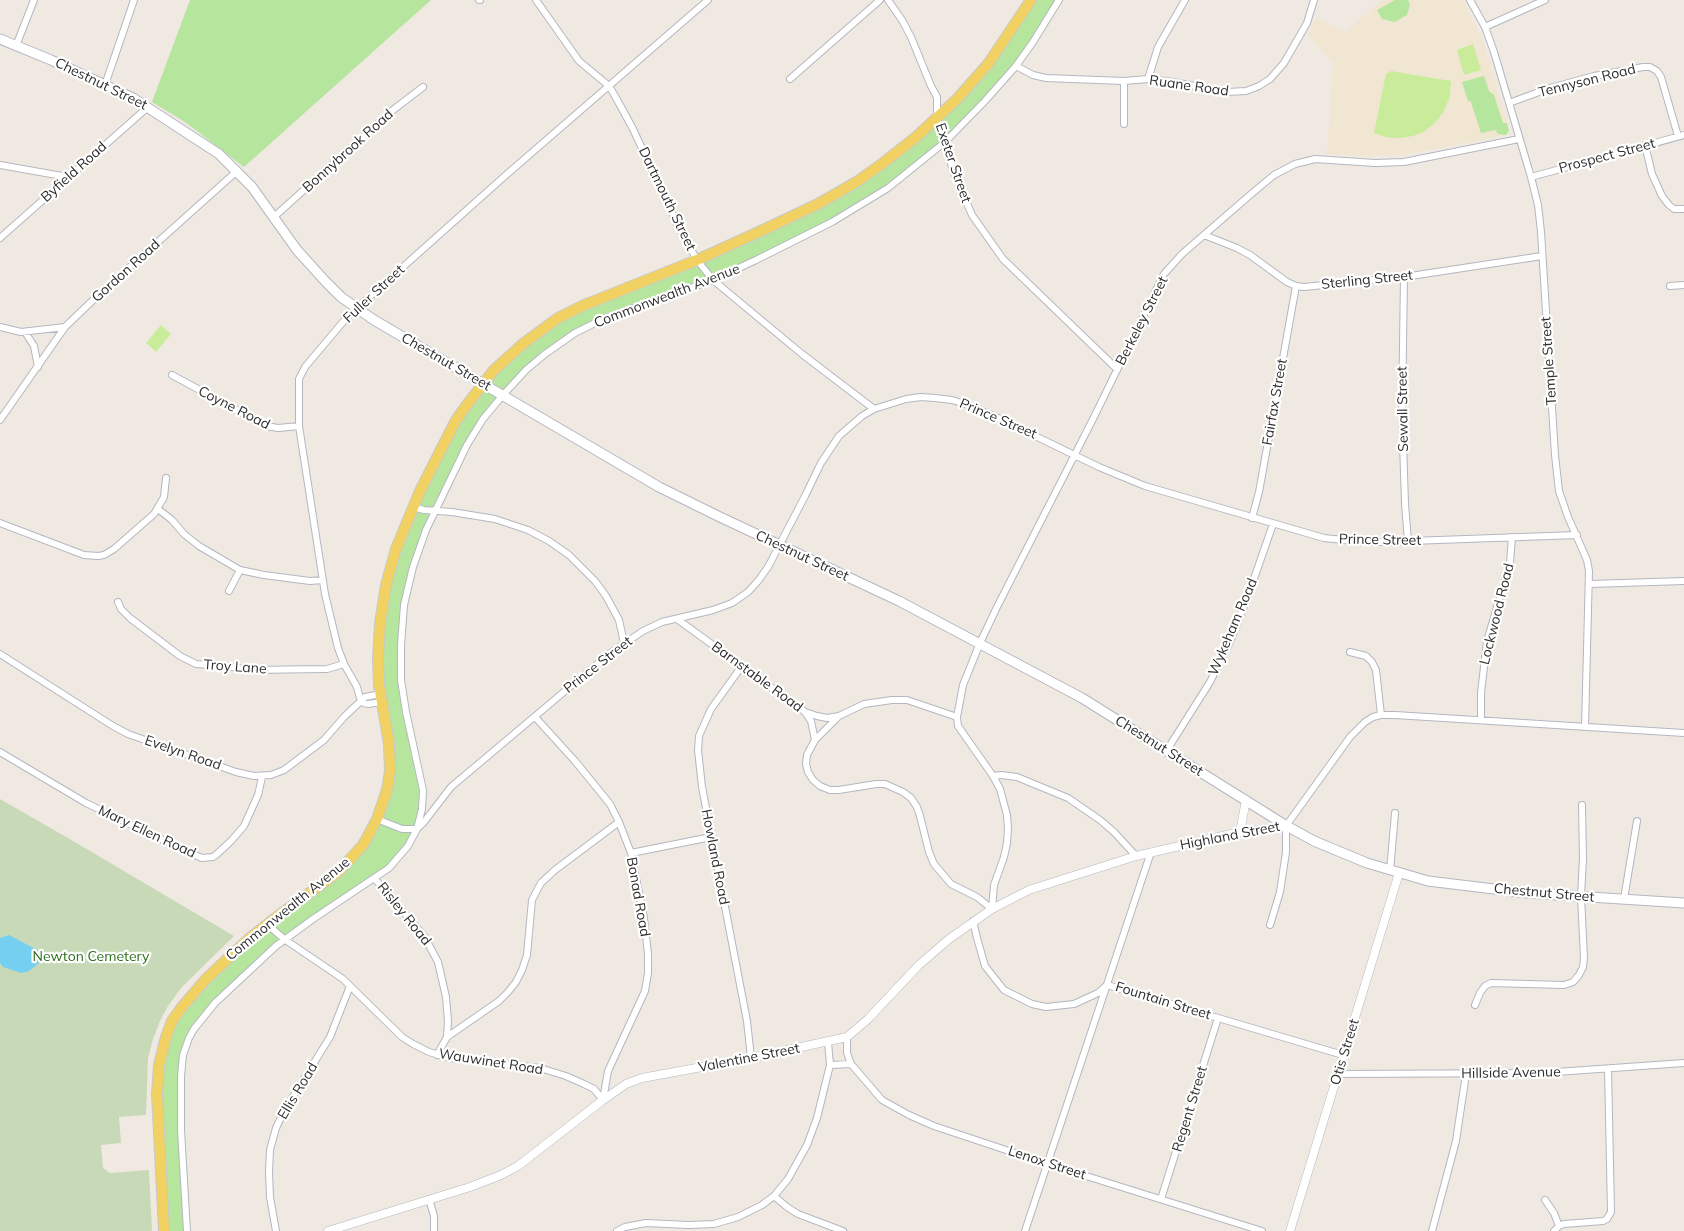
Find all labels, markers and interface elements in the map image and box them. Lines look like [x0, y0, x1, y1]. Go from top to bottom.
street label: Chestnut Street [52, 54, 150, 114]
street label: Tennyson Road [1537, 61, 1637, 101]
street label: Ruane Road [1148, 72, 1230, 100]
street label: Bonnybrook Road [299, 106, 397, 196]
street label: Exeter Street [932, 121, 974, 205]
street label: Prospect Street [1557, 135, 1657, 177]
street label: Byfield Road [38, 138, 110, 206]
street label: Dartmouth Street [635, 145, 699, 253]
street label: Gordon Road [89, 236, 163, 306]
street label: Commonwealth Avenue [592, 260, 742, 332]
street label: Fuller Street [340, 261, 408, 327]
street label: Sterling Street [1320, 267, 1414, 293]
street label: Berkeley Street [1112, 274, 1172, 368]
street label: Temple Street [1538, 316, 1560, 406]
street label: Chestnut Street [398, 330, 494, 394]
street label: Fairfax Street [1259, 357, 1291, 447]
street label: Sewall Street [1394, 366, 1412, 452]
street label: Coyne Road [195, 383, 273, 433]
street label: Prince Street [957, 395, 1039, 443]
street label: Chestnut Street [753, 527, 851, 585]
street label: Prince Street [1339, 531, 1421, 549]
street label: Lockwood Road [1476, 562, 1518, 666]
street label: Wykeham Road [1205, 576, 1261, 678]
street label: Prince Street [560, 633, 636, 697]
street label: Barnstable Road [708, 638, 806, 716]
street label: Troy Lane [203, 656, 267, 678]
street label: Chestnut Street [1112, 712, 1206, 780]
street label: Evelyn Road [142, 732, 224, 774]
street label: Mary Ellen Road [96, 802, 198, 862]
street label: Howland Road [697, 808, 733, 906]
street label: Highland Street [1179, 818, 1281, 854]
street label: Commonwealth Avenue [223, 854, 353, 964]
street label: Bonad Road [623, 856, 653, 938]
street label: Risley Road [373, 879, 435, 949]
street label: Chestnut Street [1493, 880, 1595, 906]
park label: Newton Cemetery [33, 949, 149, 965]
street label: Fountain Street [1113, 978, 1213, 1024]
street label: Otis Street [1327, 1017, 1363, 1087]
street label: Valentine Street [697, 1040, 801, 1076]
street label: Wauwinet Road [438, 1045, 544, 1079]
street label: Ellis Road [275, 1060, 321, 1122]
street label: Regent Street [1169, 1064, 1211, 1154]
street label: Hillside Avenue [1461, 1064, 1561, 1082]
street label: Lenox Street [1006, 1142, 1088, 1184]

